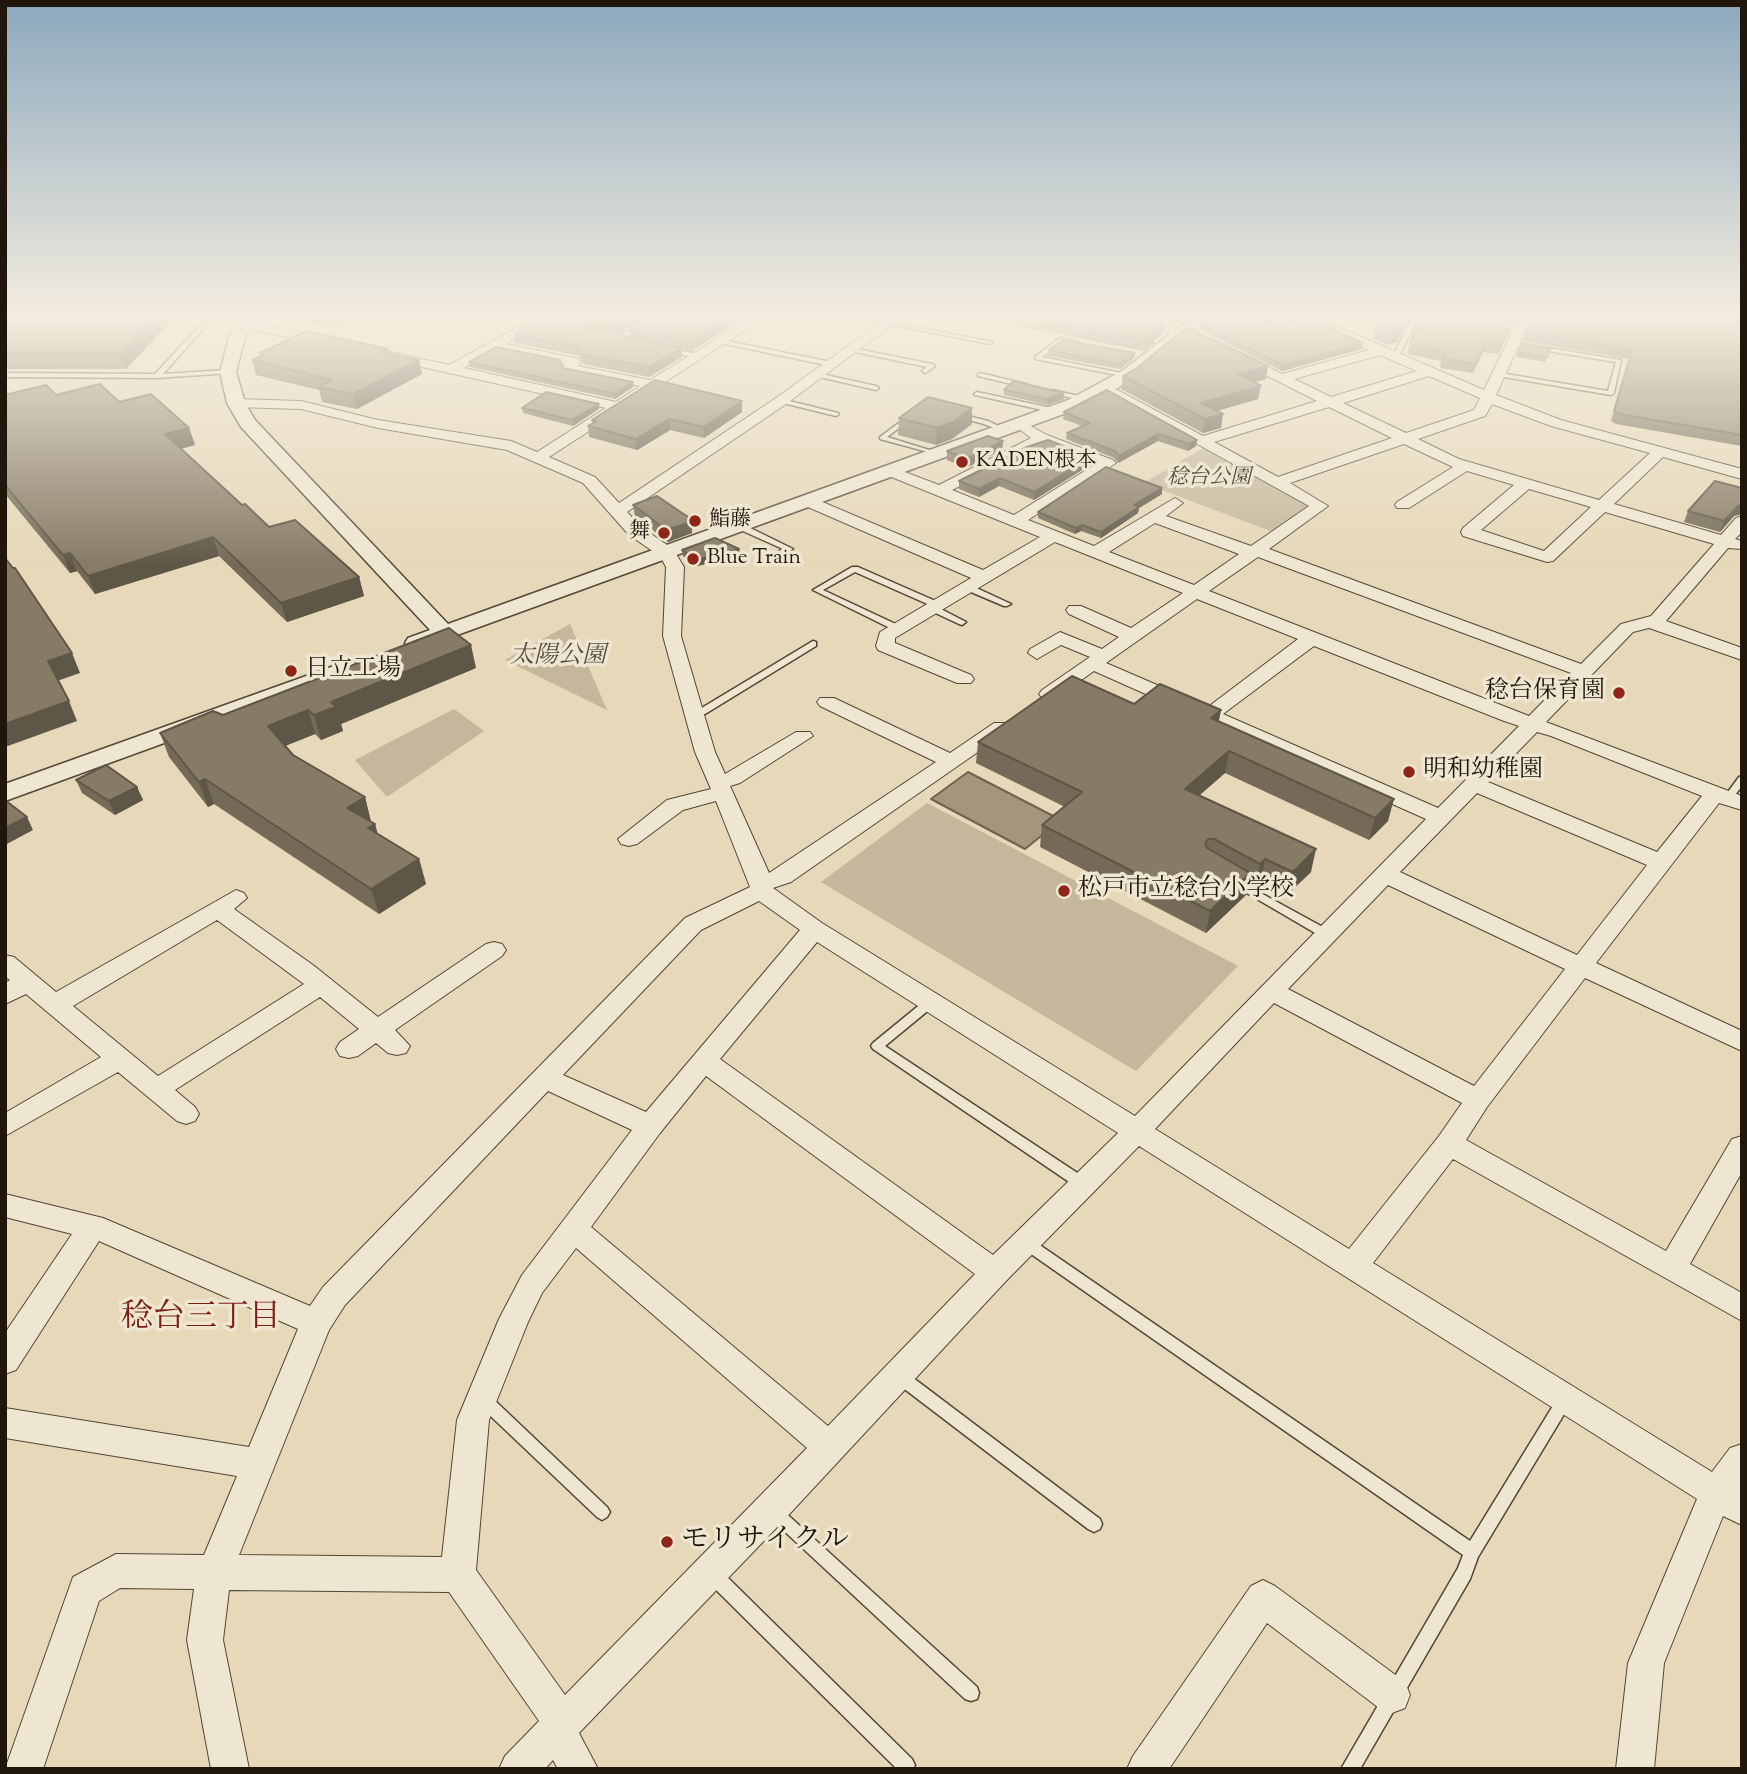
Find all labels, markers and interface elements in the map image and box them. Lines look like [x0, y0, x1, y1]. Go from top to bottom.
place label: KADEN根本 [976, 449, 1096, 475]
marker: KADEN根本 [954, 454, 970, 470]
park label: 稔台公園 [1167, 466, 1251, 492]
place label: 鮨藤 [709, 508, 751, 534]
marker: 鮨藤 [687, 513, 703, 529]
place label: 舞 [629, 520, 650, 546]
marker: 舞 [656, 525, 672, 541]
place label: Blue Train [707, 546, 801, 572]
marker: Blue Train [685, 551, 701, 567]
park label: 太陽公園 [510, 644, 606, 672]
place label: 日立工場 [305, 657, 401, 685]
marker: 日立工場 [283, 663, 299, 679]
place label: 稔台保育園 [1485, 679, 1605, 707]
marker: 稔台保育園 [1611, 685, 1627, 701]
place label: 明和幼稚園 [1423, 758, 1543, 786]
marker: 明和幼稚園 [1401, 764, 1417, 780]
place label: 松戸市立稔台小学校 [1078, 877, 1294, 905]
marker: 松戸市立稔台小学校 [1056, 883, 1072, 899]
district label: 稔台三丁目 [121, 1302, 281, 1340]
place label: モリサイクル [681, 1525, 849, 1559]
marker: モリサイクル [659, 1534, 675, 1550]

